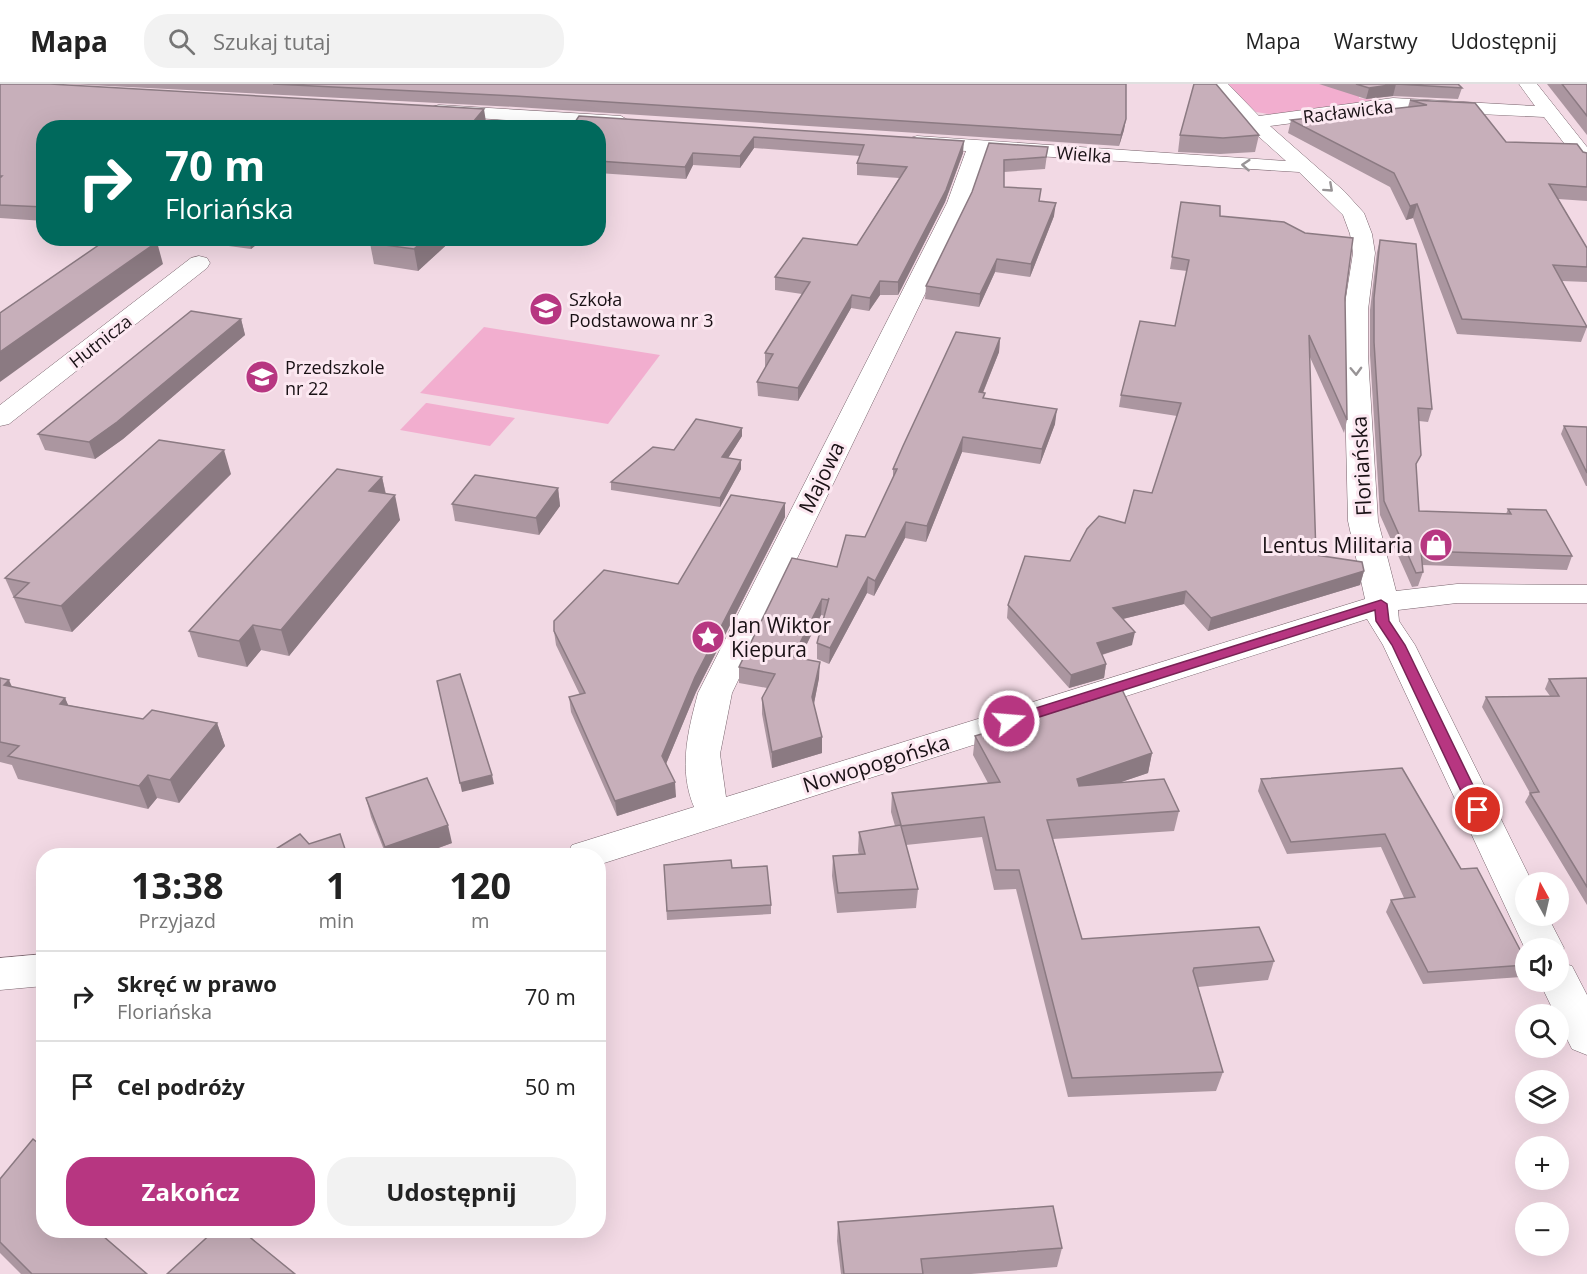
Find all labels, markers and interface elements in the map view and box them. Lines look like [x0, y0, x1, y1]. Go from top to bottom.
search box [144, 14, 564, 68]
text: Mapa [30, 22, 108, 60]
icon: search [165, 25, 198, 58]
text: Szukaj tutaj [213, 26, 331, 56]
text: Mapa [1246, 27, 1301, 55]
text: Warstwy [1334, 27, 1418, 55]
text: Udostępnij [1451, 27, 1557, 55]
street label: Racławicka [1301, 94, 1395, 128]
text: 70 m [165, 136, 265, 193]
street label: Wielka [1056, 140, 1112, 168]
icon: right [66, 144, 144, 222]
one-way arrow [1242, 158, 1251, 171]
one-way arrow [1323, 181, 1333, 192]
text: Floriańska [165, 190, 293, 227]
place label: Szkoła Podstawowa nr 3 [569, 287, 713, 332]
school or university icon: Szkoła Podstawowa nr 3 [528, 291, 564, 327]
street label: Hutnicza [64, 309, 136, 373]
place label: Przedszkole nr 22 [285, 355, 385, 400]
school or university icon: Przedszkole nr 22 [244, 359, 280, 395]
one-way arrow [1350, 367, 1363, 376]
street label: Floriańska [1344, 415, 1378, 517]
street label: Majowa [792, 437, 850, 517]
shop icon: Lentus Militaria [1418, 527, 1454, 563]
place label: Lentus Militaria [1262, 531, 1413, 559]
place label: Jan Wiktor Kiepura [729, 611, 831, 663]
place icon: Jan Wiktor Kiepura [690, 619, 726, 655]
position arrow [977, 689, 1041, 753]
street label: Nowopogońska [799, 727, 953, 799]
pin [1452, 784, 1503, 835]
icon: arrive [1461, 793, 1494, 826]
text: 13:38 [131, 861, 224, 910]
text: 1 [326, 861, 347, 910]
text: 120 [449, 861, 511, 910]
north arrow [1515, 872, 1569, 926]
map controls [1515, 872, 1569, 1256]
text: Przyjazd [139, 907, 216, 934]
text: min [318, 907, 354, 934]
text: m [471, 907, 489, 934]
button: sound [1515, 938, 1569, 992]
text: Skręć w prawo [117, 968, 277, 998]
icon: right [66, 980, 99, 1013]
text: 70 m [525, 981, 576, 1011]
text: Floriańska [117, 998, 212, 1025]
button: search [1515, 1004, 1569, 1058]
icon: arrive [66, 1070, 99, 1103]
button: layers [1515, 1070, 1569, 1124]
text: Cel podróży [117, 1071, 245, 1101]
text: 50 m [525, 1071, 576, 1101]
button: + [1515, 1136, 1569, 1190]
button: Zakończ [66, 1157, 315, 1226]
button: Udostępnij [327, 1157, 576, 1226]
button: − [1515, 1202, 1569, 1256]

